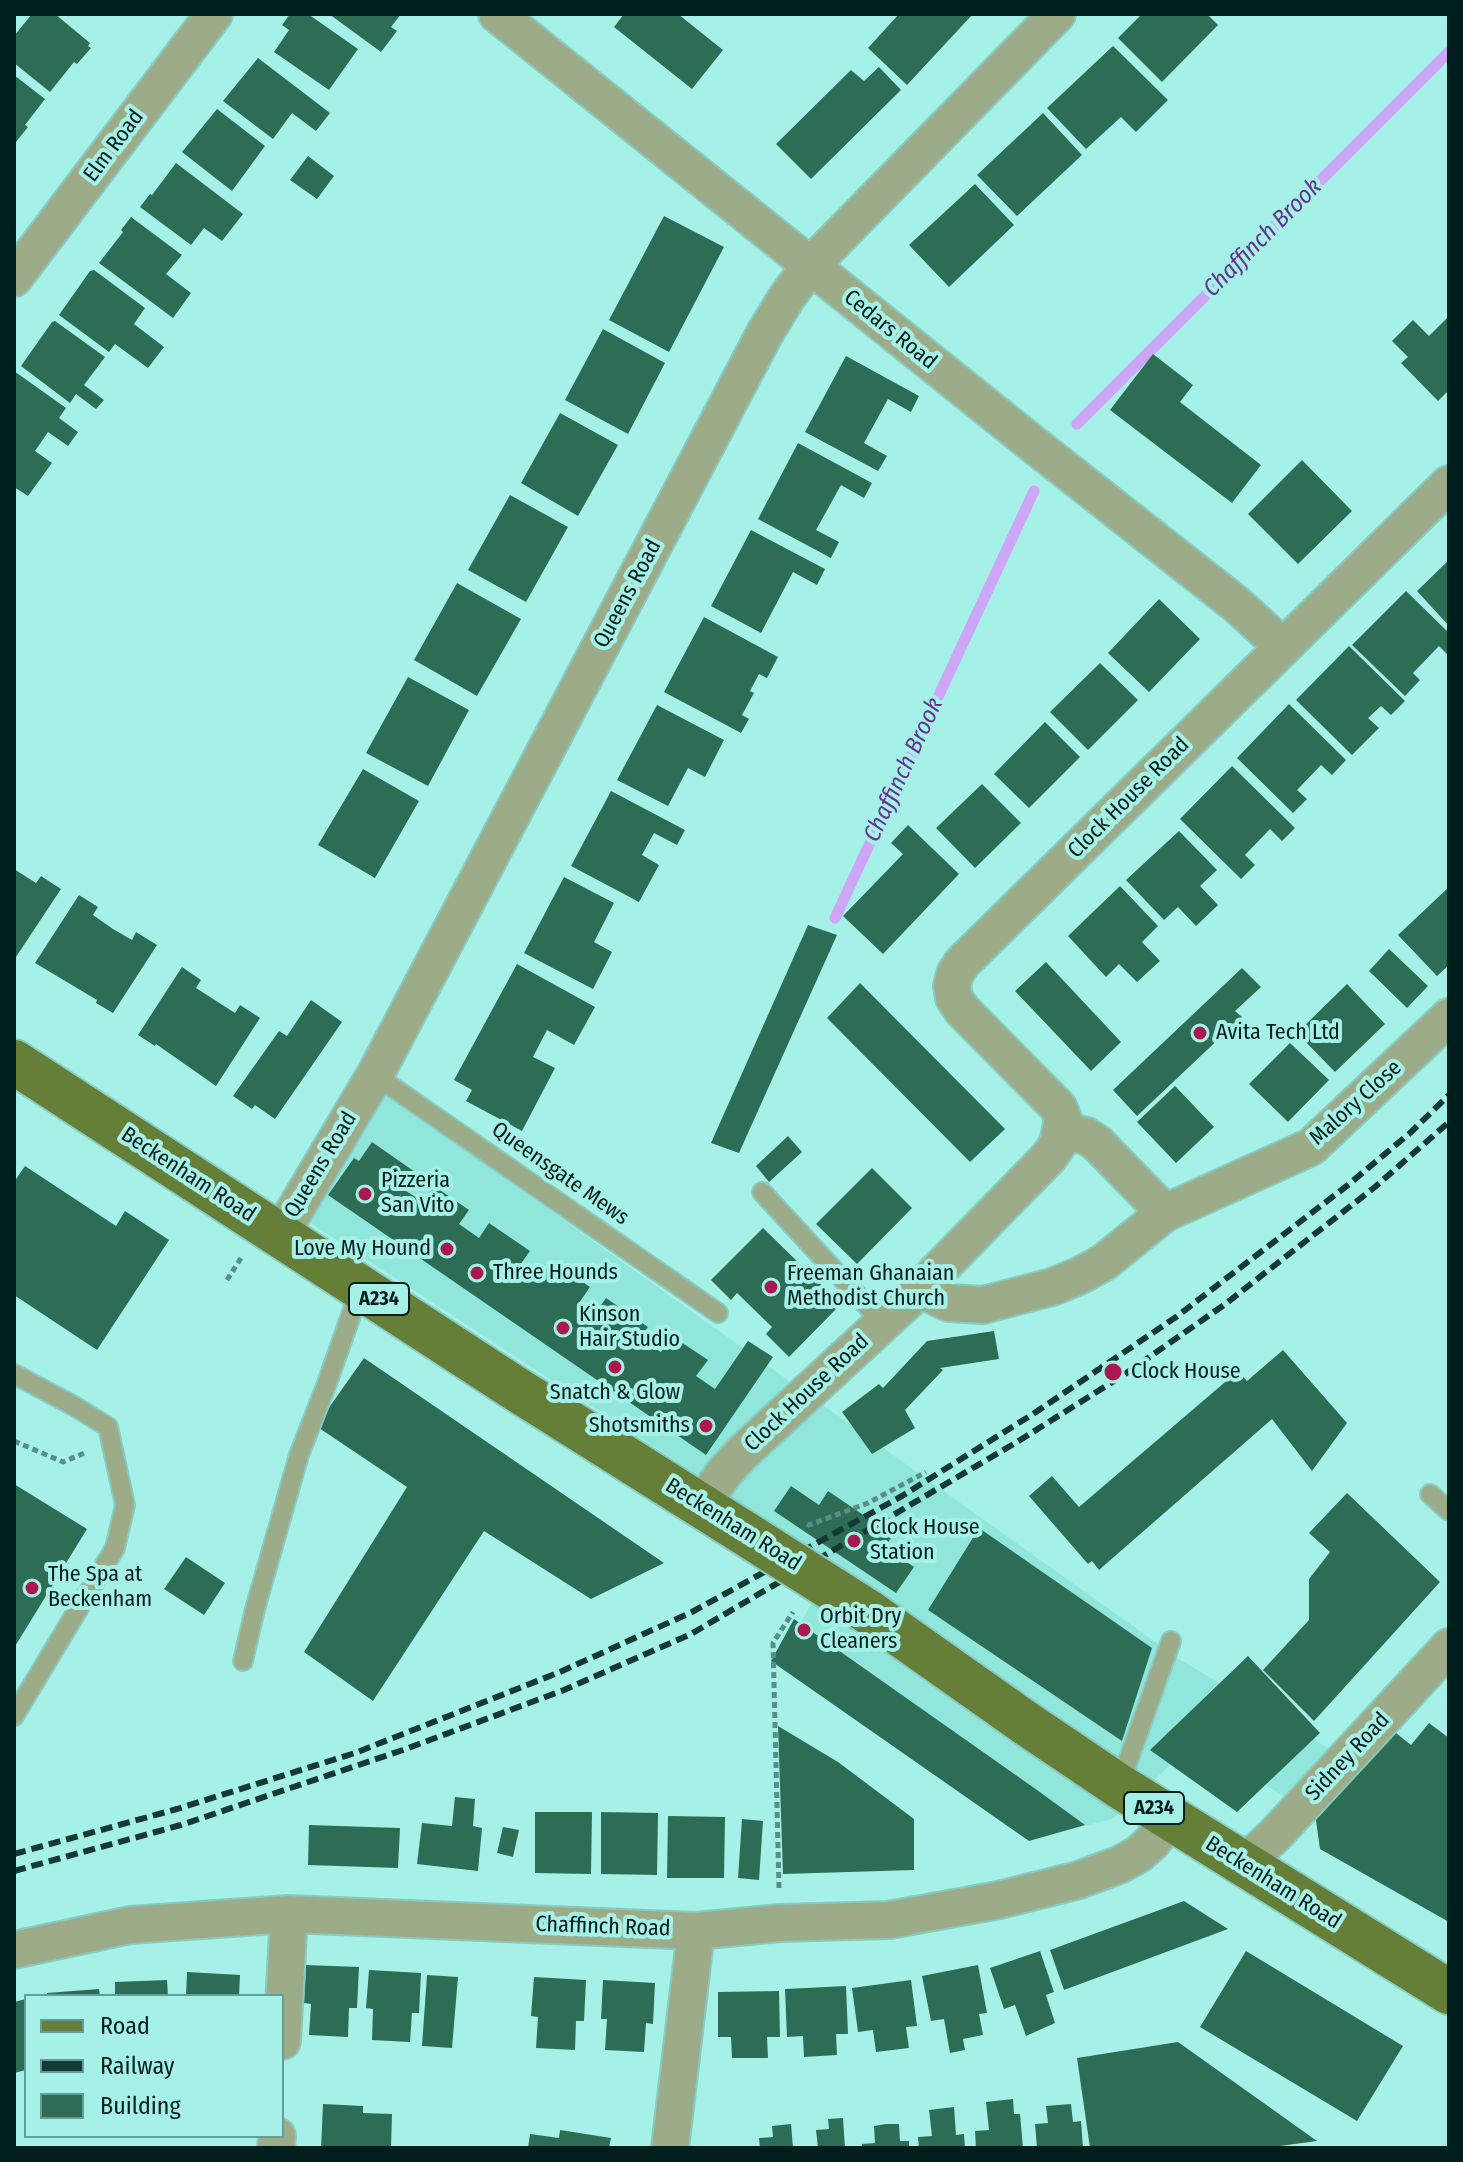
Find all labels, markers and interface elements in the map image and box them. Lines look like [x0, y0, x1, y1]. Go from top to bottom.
street label: Elm Road [78, 105, 150, 187]
water label: Chaffinch Brook [1198, 173, 1328, 303]
street label: Cedars Road [838, 285, 942, 375]
street label: Queens Road [588, 535, 668, 653]
water label: Chaffinch Brook [858, 694, 950, 846]
street label: Clock House Road [1063, 732, 1195, 864]
place label: Avita Tech Ltd [1216, 1020, 1340, 1046]
marker: Avita Tech Ltd [1191, 1024, 1209, 1042]
street label: Malory Close [1305, 1055, 1407, 1151]
street label: Queens Road [279, 1107, 363, 1223]
street label: Queensgate Mews [486, 1117, 634, 1231]
street label: Beckenham Road [116, 1122, 260, 1228]
place label: Pizzeria San Vito [381, 1168, 455, 1220]
marker: Pizzeria San Vito [356, 1185, 374, 1203]
place label: Love My Hound [294, 1236, 431, 1262]
marker: Love My Hound [438, 1240, 456, 1258]
place label: Three Hounds [493, 1260, 618, 1286]
place label: Freeman Ghanaian Methodist Church [787, 1261, 954, 1312]
marker: Three Hounds [468, 1264, 486, 1282]
marker: Freeman Ghanaian Methodist Church [762, 1278, 780, 1296]
road number: A234 [349, 1283, 409, 1315]
place label: Kinson Hair Studio [579, 1302, 680, 1354]
marker: Kinson Hair Studio [554, 1319, 572, 1337]
street label: Clock House Road [739, 1329, 875, 1457]
marker: Snatch & Glow [606, 1358, 624, 1376]
place label: Clock House [1131, 1359, 1241, 1385]
marker: Clock House [1102, 1361, 1124, 1383]
place label: Snatch & Glow [550, 1380, 680, 1406]
place label: Shotsmiths [589, 1413, 690, 1439]
marker: Shotsmiths [697, 1417, 715, 1435]
street label: Beckenham Road [660, 1473, 806, 1577]
place label: Clock House Station [870, 1515, 980, 1566]
marker: Clock House Station [845, 1532, 863, 1550]
place label: The Spa at Beckenham [48, 1562, 152, 1614]
marker: The Spa at Beckenham [23, 1579, 41, 1597]
place label: Orbit Dry Cleaners [820, 1604, 901, 1656]
marker: Orbit Dry Cleaners [795, 1621, 813, 1639]
street label: Sidney Road [1300, 1707, 1396, 1807]
road number: A234 [1124, 1792, 1184, 1824]
street label: Beckenham Road [1200, 1831, 1346, 1935]
street label: Chaffinch Road [535, 1911, 671, 1943]
legend [24, 1994, 284, 2138]
text: Road [100, 2012, 150, 2040]
text: Railway [100, 2052, 175, 2080]
text: Building [100, 2092, 181, 2120]

